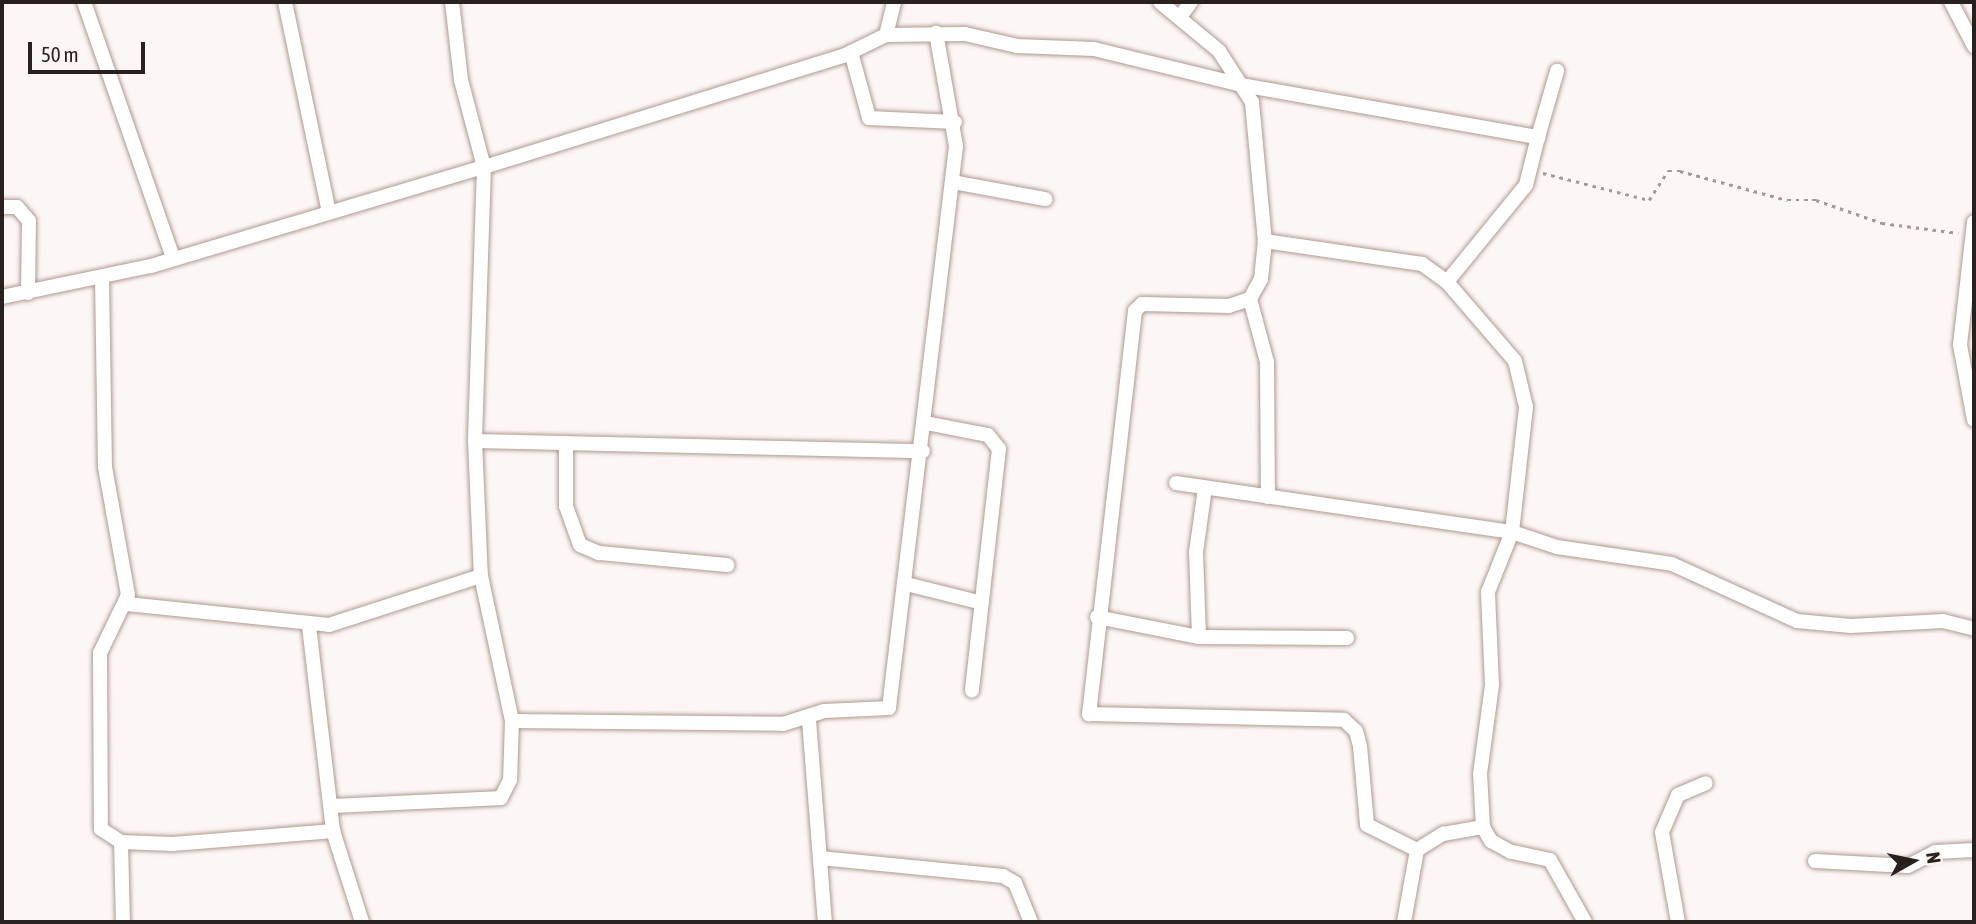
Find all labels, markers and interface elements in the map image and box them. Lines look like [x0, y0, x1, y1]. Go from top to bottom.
scale bar [32, 28, 149, 72]
text: 50 m [41, 42, 79, 66]
north arrow [1878, 826, 1948, 896]
text: N [1922, 850, 1945, 865]

